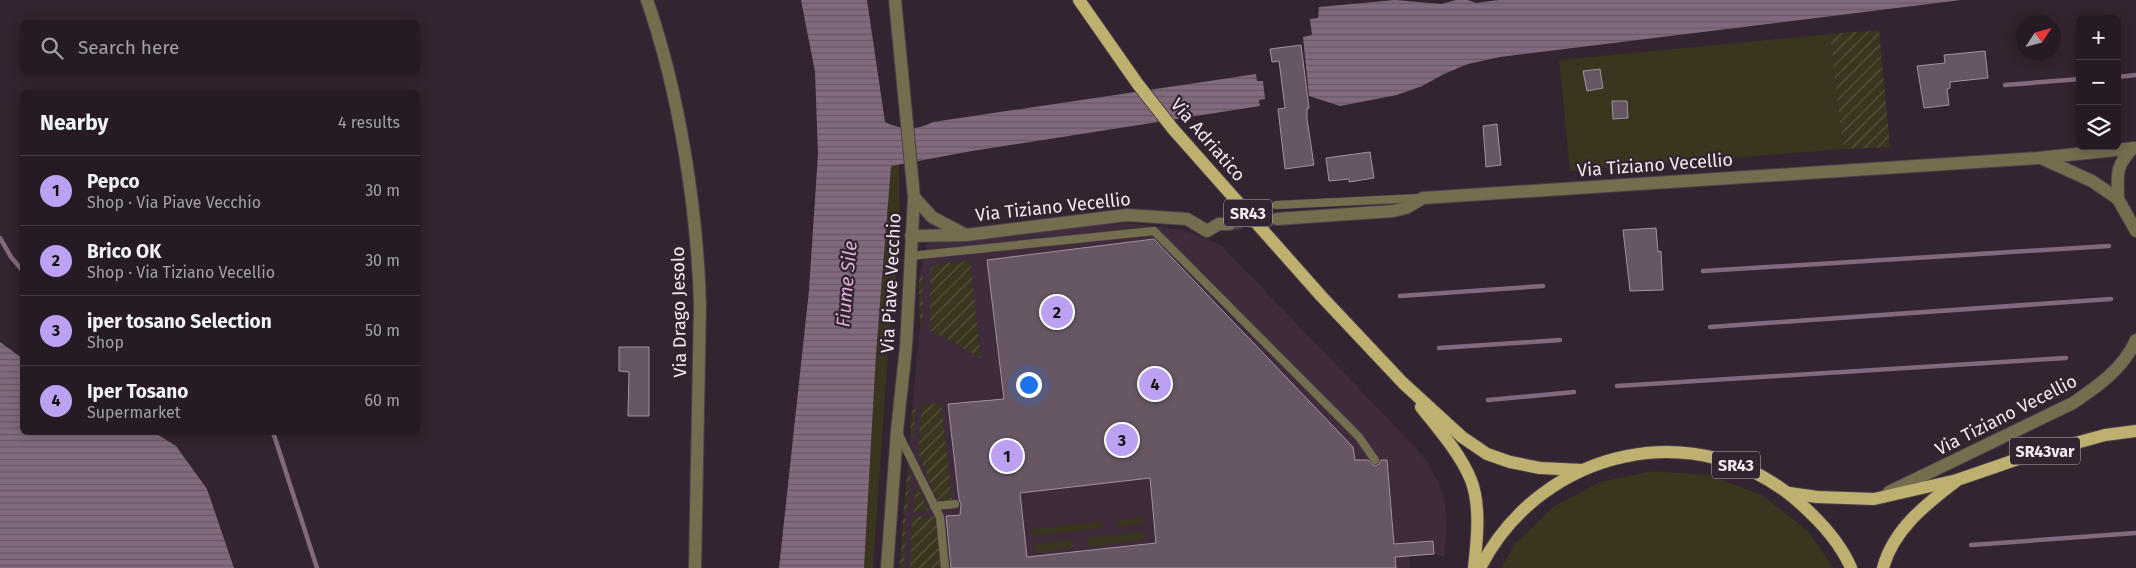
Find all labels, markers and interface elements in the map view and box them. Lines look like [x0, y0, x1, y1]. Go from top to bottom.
north arrow [2016, 15, 2061, 60]
map controls [2076, 15, 2121, 150]
button: + [2076, 15, 2121, 60]
search box [20, 20, 420, 75]
icon: search [38, 34, 66, 62]
text: Search here [78, 36, 179, 59]
button: − [2076, 60, 2121, 105]
street label: Via Adriatico [1166, 94, 1250, 186]
button: layers [2076, 105, 2121, 150]
text: Nearby [40, 110, 108, 136]
text: 4 results [338, 113, 400, 132]
street label: Via Tiziano Vecellio [1576, 149, 1734, 181]
text: Pepco [87, 170, 139, 193]
text: 1 [52, 181, 60, 200]
text: 30 m [365, 181, 400, 200]
street label: Via Tiziano Vecellio [974, 188, 1132, 226]
text: Shop · Via Piave Vecchio [87, 193, 261, 212]
road number: SR43 [1224, 200, 1272, 227]
street label: Via Piave Vecchio [876, 212, 906, 354]
text: Brico OK [87, 240, 161, 263]
water label: Fiume Sile [831, 240, 862, 328]
street label: Via Drago Jesolo [667, 246, 691, 378]
text: 2 [52, 251, 60, 270]
text: 30 m [365, 251, 400, 270]
text: Shop · Via Tiziano Vecellio [87, 263, 275, 282]
pin: 2 [1041, 293, 1073, 331]
text: iper tosano Selection [87, 310, 272, 333]
text: 3 [52, 321, 60, 340]
text: 50 m [365, 321, 400, 340]
text: Shop [87, 333, 124, 352]
pin: 4 [1139, 365, 1171, 403]
street label: Via Tiziano Vecellio [1931, 370, 2081, 460]
your location [1016, 372, 1042, 398]
text: Iper Tosano [87, 380, 188, 403]
text: 4 [51, 391, 61, 410]
text: 60 m [365, 391, 400, 410]
text: Supermarket [87, 403, 181, 422]
pin: 3 [1106, 421, 1138, 459]
pin: 1 [991, 437, 1023, 475]
road number: SR43var [2010, 438, 2080, 464]
road number: SR43 [1712, 452, 1760, 478]

